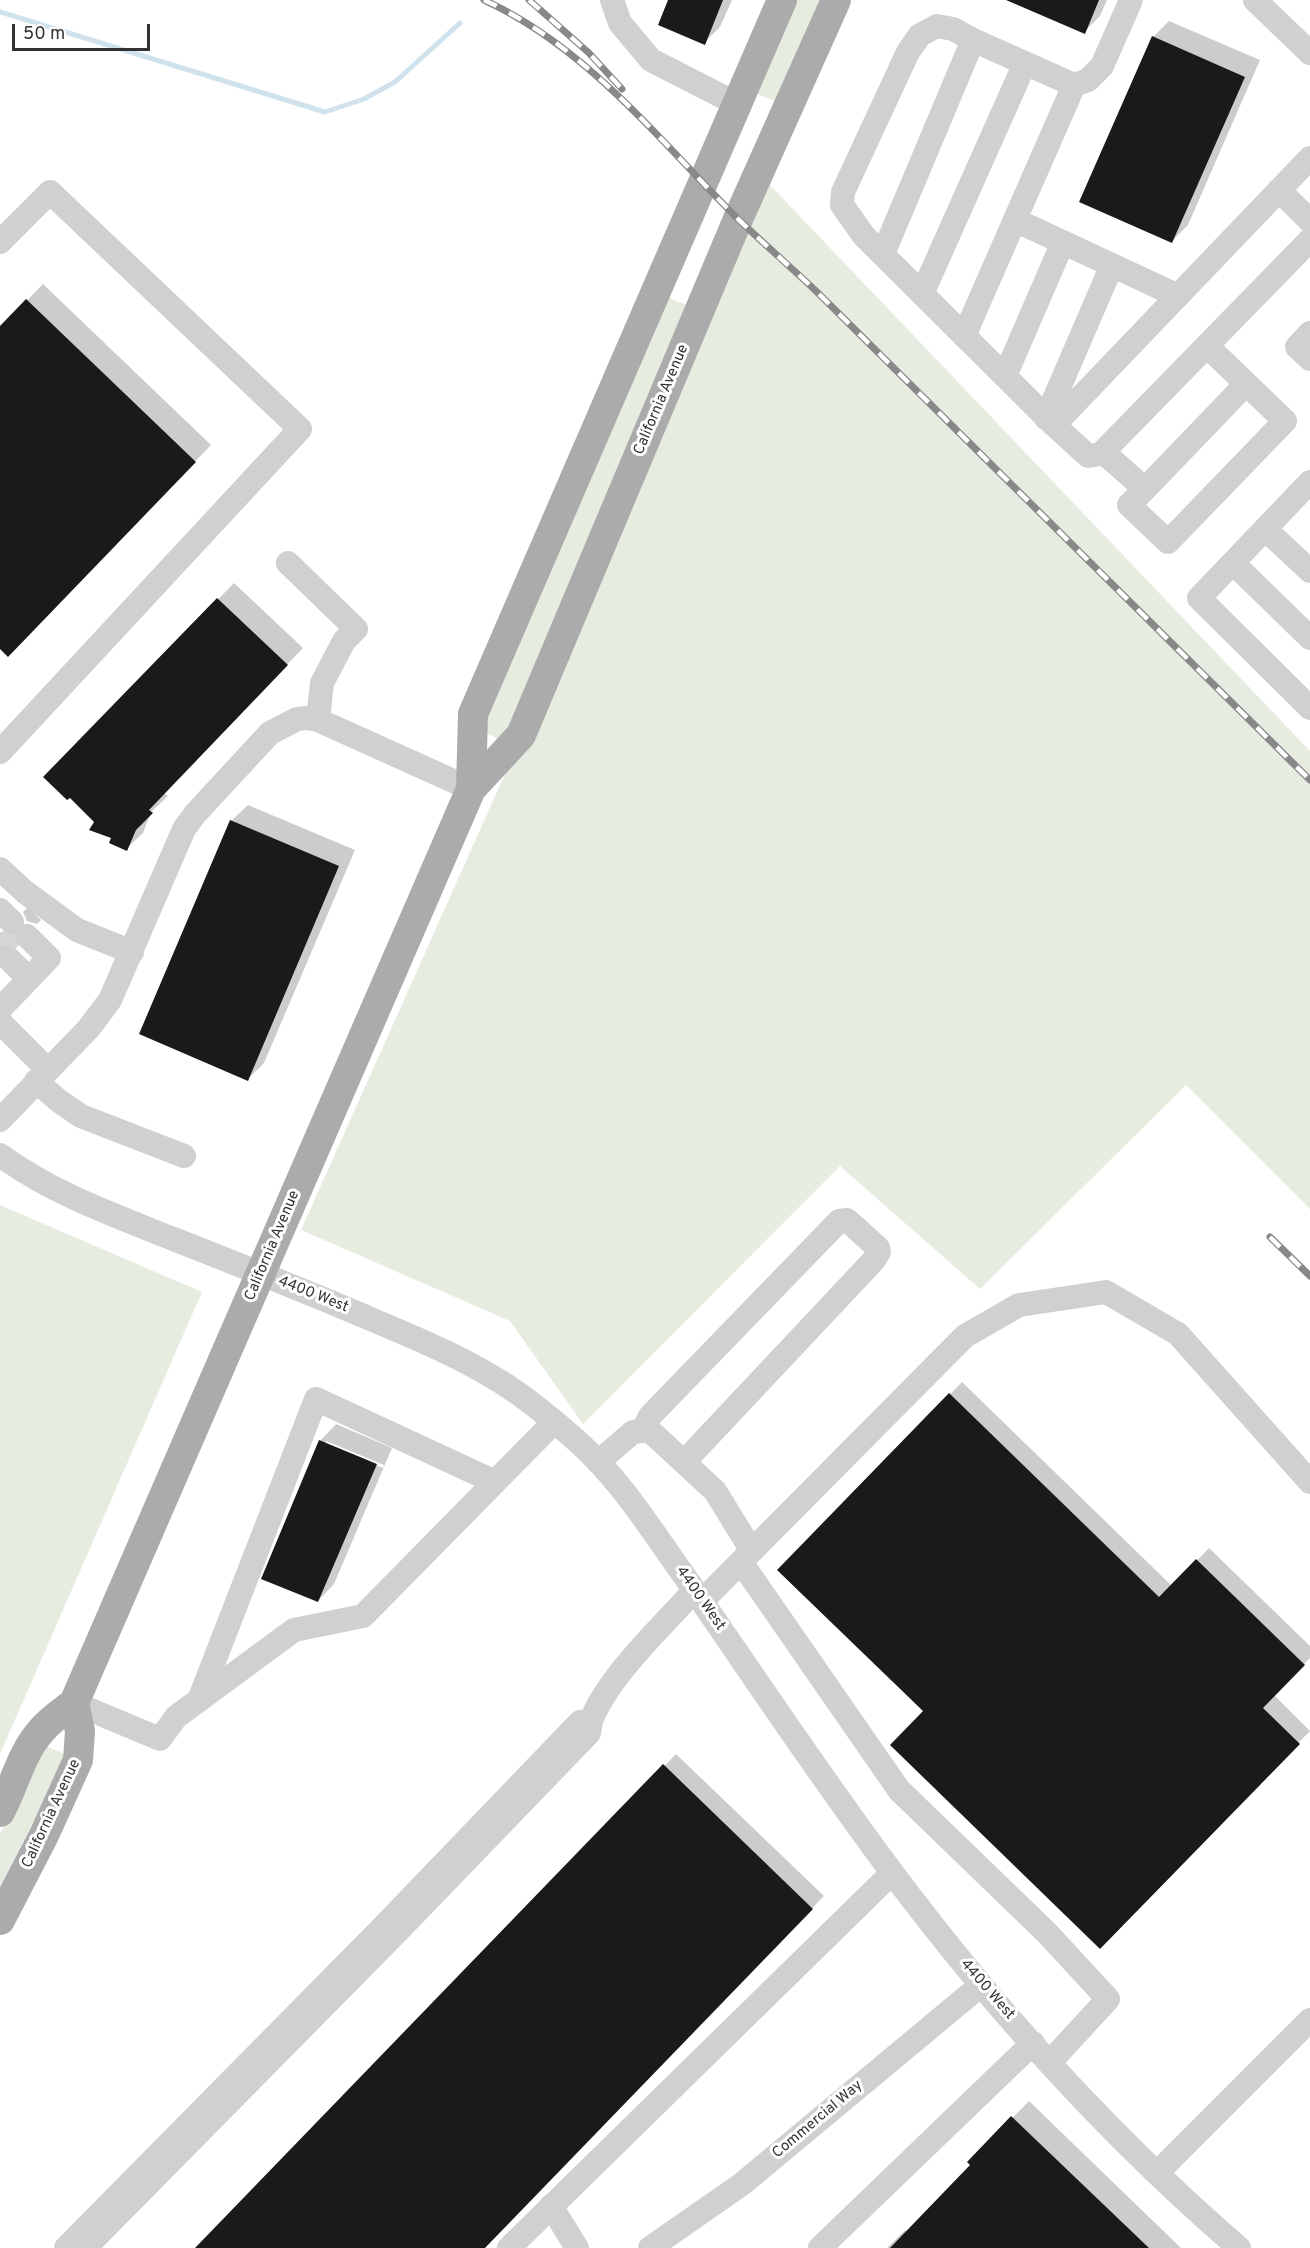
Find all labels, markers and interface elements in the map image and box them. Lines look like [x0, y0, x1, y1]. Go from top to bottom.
scale bar [15, 12, 153, 50]
text: 50 m [23, 23, 65, 46]
street label: California Avenue [631, 342, 693, 458]
street label: California Avenue [242, 1188, 304, 1304]
street label: 4400 West [275, 1273, 351, 1317]
street label: 4400 West [671, 1564, 729, 1634]
street label: California Avenue [19, 1757, 85, 1871]
street label: 4400 West [956, 1956, 1018, 2024]
street label: Commercial Way [769, 2077, 867, 2163]

